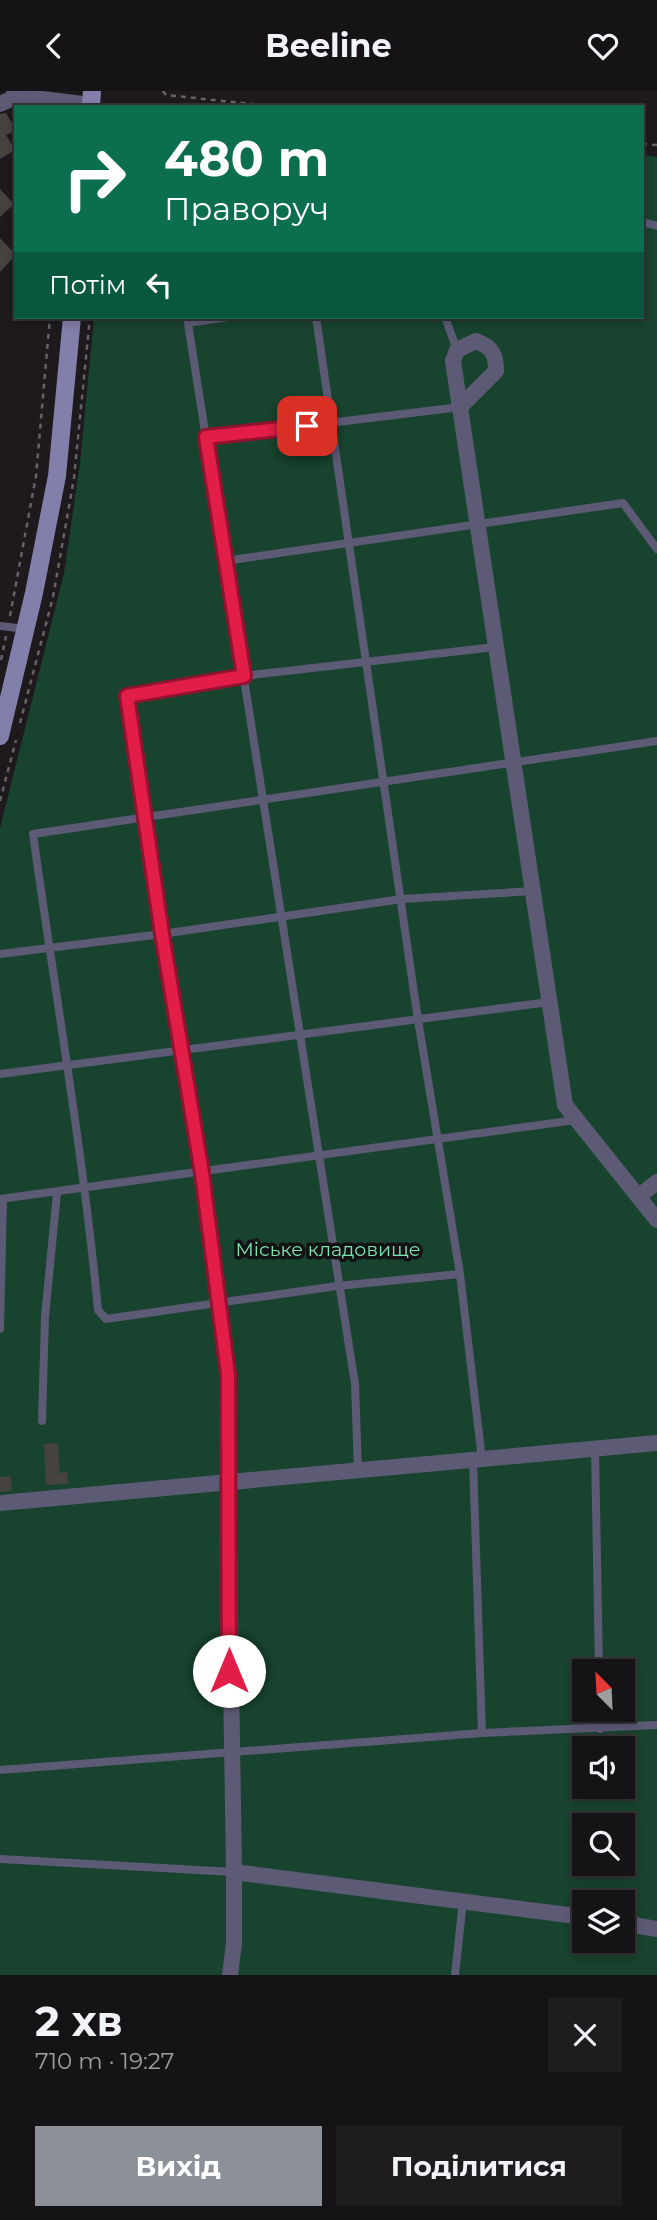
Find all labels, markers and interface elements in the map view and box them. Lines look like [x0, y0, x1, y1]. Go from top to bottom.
text: Beeline [265, 26, 392, 65]
icon: back [35, 27, 73, 65]
icon: heart [584, 27, 622, 65]
text: 480 m [164, 129, 329, 188]
icon: right [49, 133, 140, 224]
text: Праворуч [164, 189, 329, 228]
icon: left [140, 266, 178, 304]
text: Потім [49, 269, 126, 301]
pin [277, 396, 337, 456]
icon: arrive [288, 407, 326, 445]
park label: Міське кладовище [236, 1238, 420, 1261]
position arrow [192, 1634, 266, 1708]
north arrow [572, 1659, 635, 1722]
map controls [572, 1659, 635, 1953]
button: sound [572, 1736, 635, 1799]
button: search [572, 1813, 635, 1876]
button: layers [572, 1890, 635, 1953]
text: 2 хв [35, 1995, 123, 2047]
button: close [548, 1998, 622, 2072]
text: 710 m · 19:27 [35, 2047, 174, 2075]
button: Вихід [35, 2126, 322, 2206]
button: Поділитися [336, 2126, 622, 2206]

